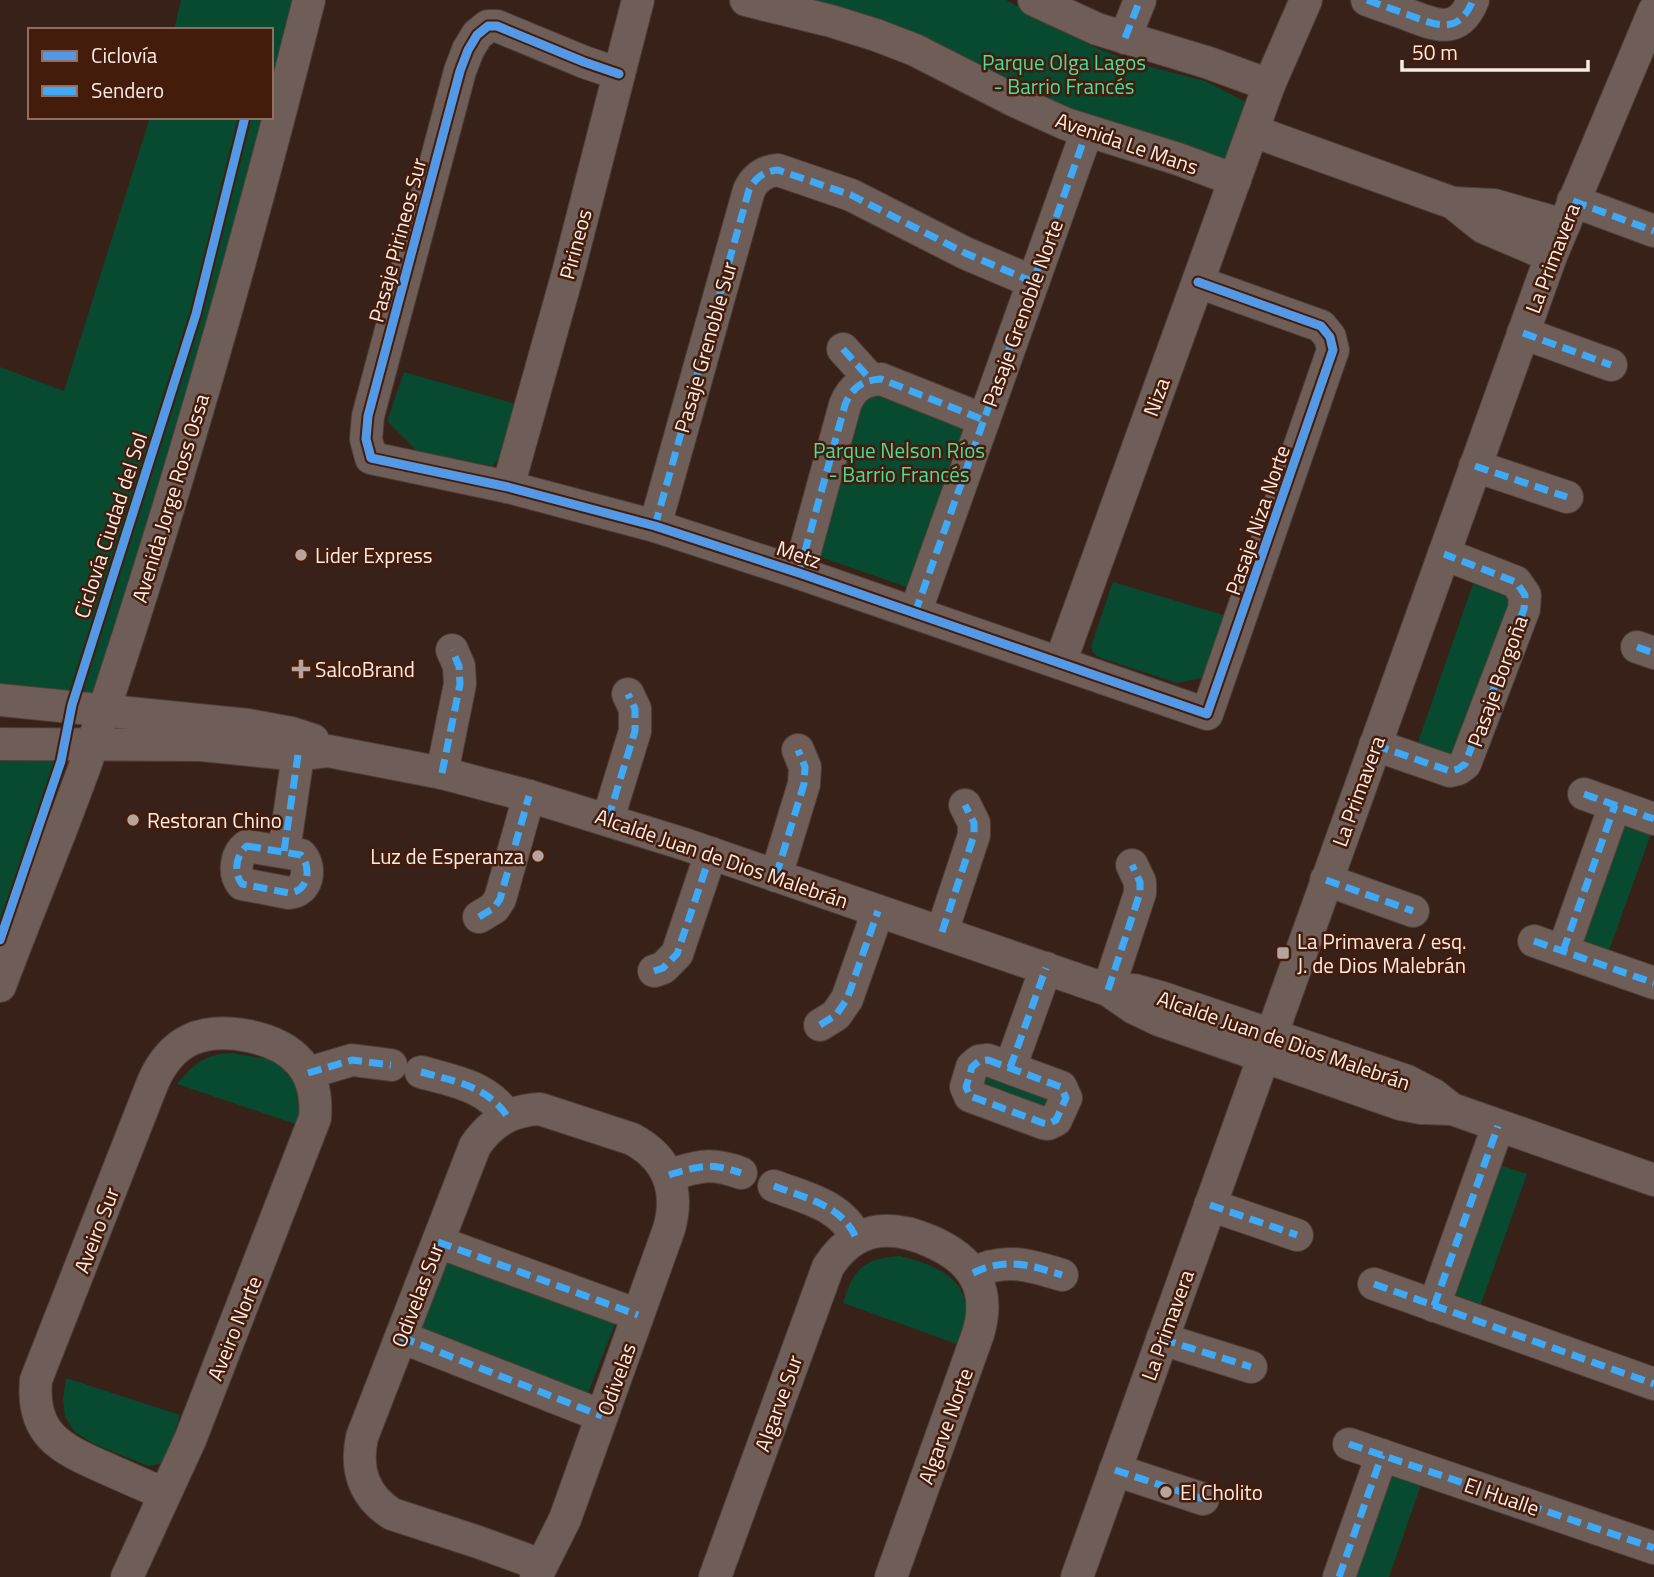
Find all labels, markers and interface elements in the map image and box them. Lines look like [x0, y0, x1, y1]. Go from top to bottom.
legend [28, 28, 273, 119]
scale bar [1402, 28, 1588, 72]
text: 50 m [1412, 36, 1458, 68]
text: Ciclovía [91, 39, 158, 71]
park label: Parque Olga Lagos - Barrio Francés [982, 46, 1146, 102]
text: Sendero [91, 74, 164, 106]
street label: Avenida Le Mans [1051, 104, 1203, 182]
street label: Pasaje Pirineos Sur [360, 154, 434, 326]
street label: La Primavera [1516, 198, 1588, 318]
street label: Pirineos [550, 205, 600, 283]
street label: Pasaje Grenoble Norte [973, 215, 1071, 411]
street label: Pasaje Grenoble Sur [665, 258, 745, 436]
street label: Niza [1134, 373, 1178, 421]
street label: Avenida Jorge Ross Ossa [123, 389, 217, 606]
street label: Ciclovía Ciudad del Sol [65, 428, 155, 622]
park label: Parque Nelson Ríos - Barrio Francés [813, 434, 985, 490]
street label: Pasaje Niza Norte [1216, 441, 1298, 599]
street label: Metz [773, 532, 825, 576]
place label: Lider Express [315, 539, 433, 571]
marker: Lider Express [293, 547, 309, 563]
street label: Pasaje Borgoña [1458, 610, 1536, 751]
place label: SalcoBrand [315, 653, 415, 685]
marker: SalcoBrand [293, 661, 309, 677]
street label: La Primavera [1323, 731, 1393, 851]
street label: Alcalde Juan de Dios Malebrán [591, 800, 853, 916]
place label: Restoran Chino [147, 804, 282, 836]
marker: Restoran Chino [125, 812, 141, 828]
place label: Luz de Esperanza [370, 840, 524, 872]
marker: Luz de Esperanza [530, 848, 546, 864]
place label: La Primavera / esq. J. de Dios Malebrán [1297, 925, 1467, 981]
marker: La Primavera / esq. J. de Dios Malebrán [1275, 945, 1291, 961]
street label: Alcalde Juan de Dios Malebrán [1153, 982, 1415, 1098]
street label: Aveiro Sur [65, 1182, 127, 1278]
street label: Odivelas Sur [382, 1238, 452, 1352]
street label: La Primavera [1132, 1265, 1202, 1385]
street label: Aveiro Norte [198, 1271, 270, 1385]
street label: Odivelas [588, 1338, 644, 1420]
street label: Algarve Sur [746, 1350, 810, 1456]
street label: Algarve Norte [909, 1363, 981, 1489]
street label: El Hualle [1460, 1468, 1544, 1524]
place label: El Cholito [1180, 1476, 1263, 1508]
marker: El Cholito [1158, 1484, 1174, 1500]

